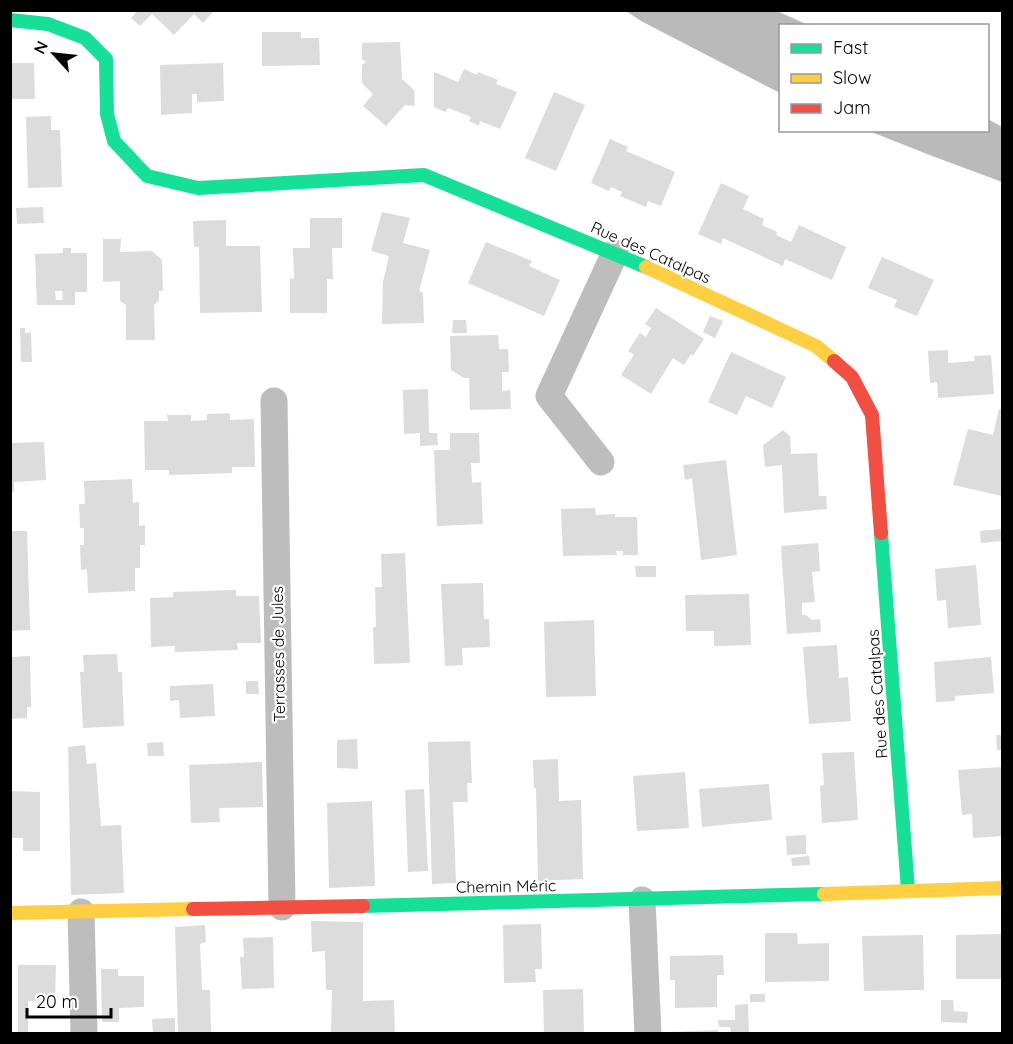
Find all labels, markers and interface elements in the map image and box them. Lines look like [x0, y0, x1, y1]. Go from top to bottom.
north arrow [24, 24, 84, 84]
legend [779, 24, 989, 132]
text: Fast [833, 36, 868, 59]
text: N [29, 37, 52, 57]
text: Slow [833, 66, 871, 89]
text: Jam [833, 96, 871, 119]
street label: Rue des Catalpas [588, 217, 714, 287]
street label: Terrasses de Jules [267, 586, 289, 722]
street label: Rue des Catalpas [863, 629, 891, 759]
street label: Chemin Méric [456, 875, 556, 897]
scale bar [27, 981, 111, 1019]
text: 20 m [36, 990, 78, 1013]

